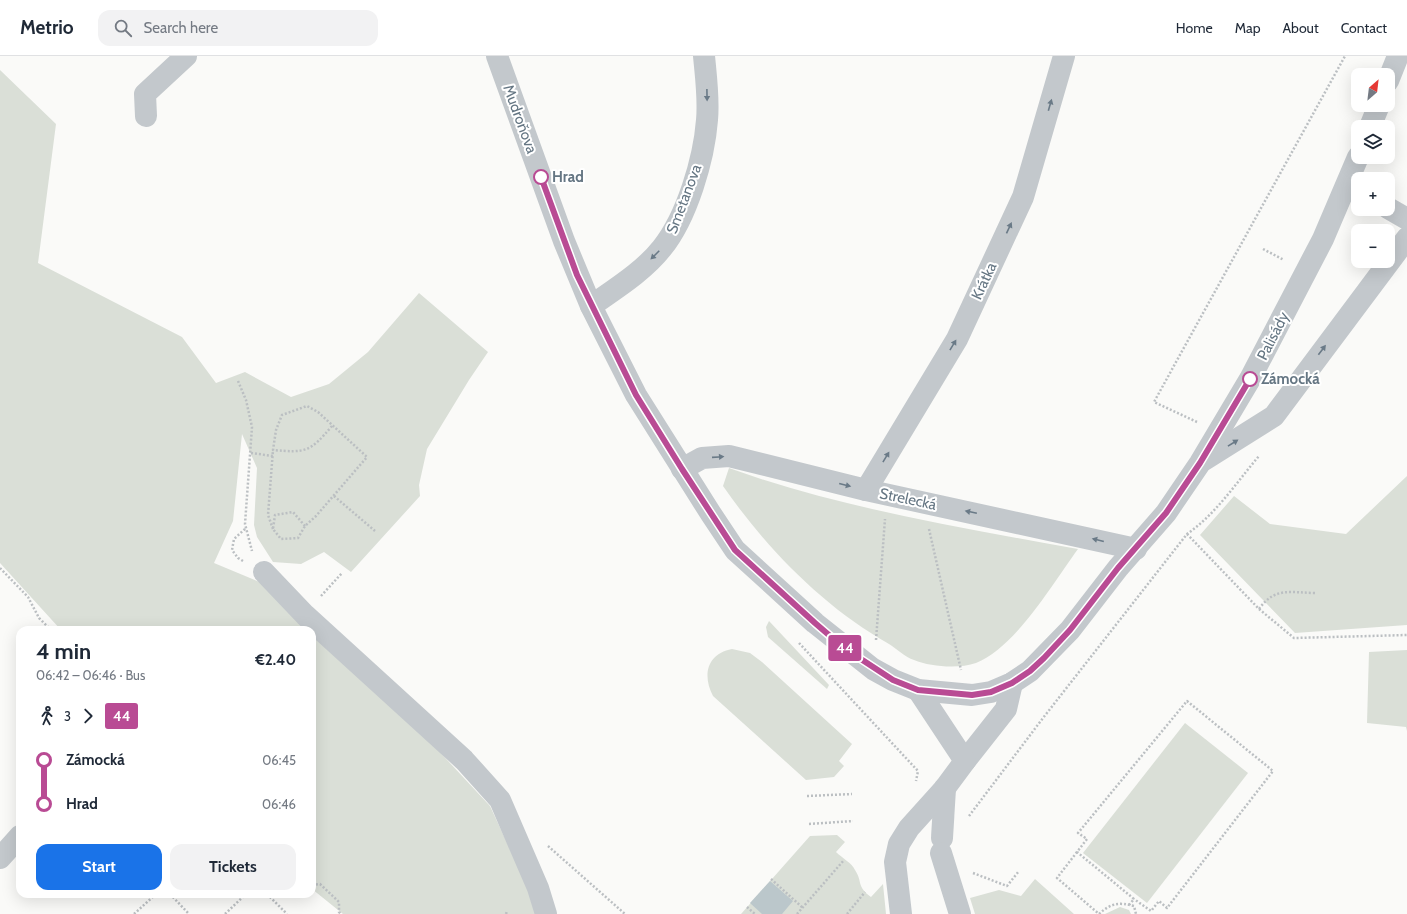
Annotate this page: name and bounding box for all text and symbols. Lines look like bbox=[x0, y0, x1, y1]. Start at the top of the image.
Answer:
search box bbox=[98, 10, 378, 46]
text: Metrio bbox=[20, 16, 74, 39]
icon: search bbox=[112, 17, 134, 39]
text: Search here bbox=[144, 19, 218, 37]
text: Home bbox=[1176, 19, 1213, 37]
text: Map bbox=[1235, 19, 1260, 37]
text: About bbox=[1282, 19, 1319, 37]
text: Contact bbox=[1341, 19, 1387, 37]
north arrow bbox=[1351, 68, 1395, 112]
map controls bbox=[1351, 68, 1395, 268]
street label: Mudroňova bbox=[499, 82, 541, 157]
one-way arrow bbox=[704, 89, 710, 102]
one-way arrow bbox=[1047, 98, 1053, 110]
button: layers bbox=[1351, 120, 1395, 164]
street label: Smetanova bbox=[663, 161, 706, 236]
place label: Hrad bbox=[552, 168, 584, 186]
marker: Hrad bbox=[533, 169, 549, 185]
button: + bbox=[1351, 172, 1395, 216]
one-way arrow bbox=[1006, 221, 1012, 233]
button: − bbox=[1351, 224, 1395, 268]
one-way arrow bbox=[651, 250, 660, 260]
street label: Krátka bbox=[968, 259, 1001, 303]
street label: Palisády bbox=[1253, 309, 1293, 363]
one-way arrow bbox=[950, 339, 957, 351]
one-way arrow bbox=[1317, 345, 1326, 356]
place label: Zámocká bbox=[1261, 370, 1320, 388]
marker: Zámocká bbox=[1242, 371, 1258, 387]
one-way arrow bbox=[1227, 439, 1239, 446]
one-way arrow bbox=[882, 452, 890, 462]
one-way arrow bbox=[712, 453, 724, 460]
one-way arrow bbox=[838, 482, 851, 488]
street label: Strelecká bbox=[878, 484, 939, 514]
one-way arrow bbox=[965, 509, 977, 515]
one-way arrow bbox=[1092, 536, 1104, 542]
line badge: 44 bbox=[827, 635, 863, 661]
text: 4 min bbox=[36, 638, 91, 665]
text: 44 bbox=[836, 639, 854, 657]
text: €2.40 bbox=[255, 651, 296, 669]
text: 06:42 – 06:46 · Bus bbox=[36, 667, 145, 683]
icon: walk bbox=[36, 705, 58, 727]
icon: forward bbox=[77, 705, 99, 727]
text: 44 bbox=[113, 707, 130, 725]
text: 3 bbox=[64, 708, 71, 724]
text: Zámocká bbox=[66, 751, 125, 769]
text: 06:45 bbox=[262, 752, 296, 768]
text: Hrad bbox=[66, 795, 98, 813]
text: 06:46 bbox=[262, 796, 296, 812]
button: Start bbox=[36, 844, 162, 890]
button: Tickets bbox=[170, 844, 296, 890]

